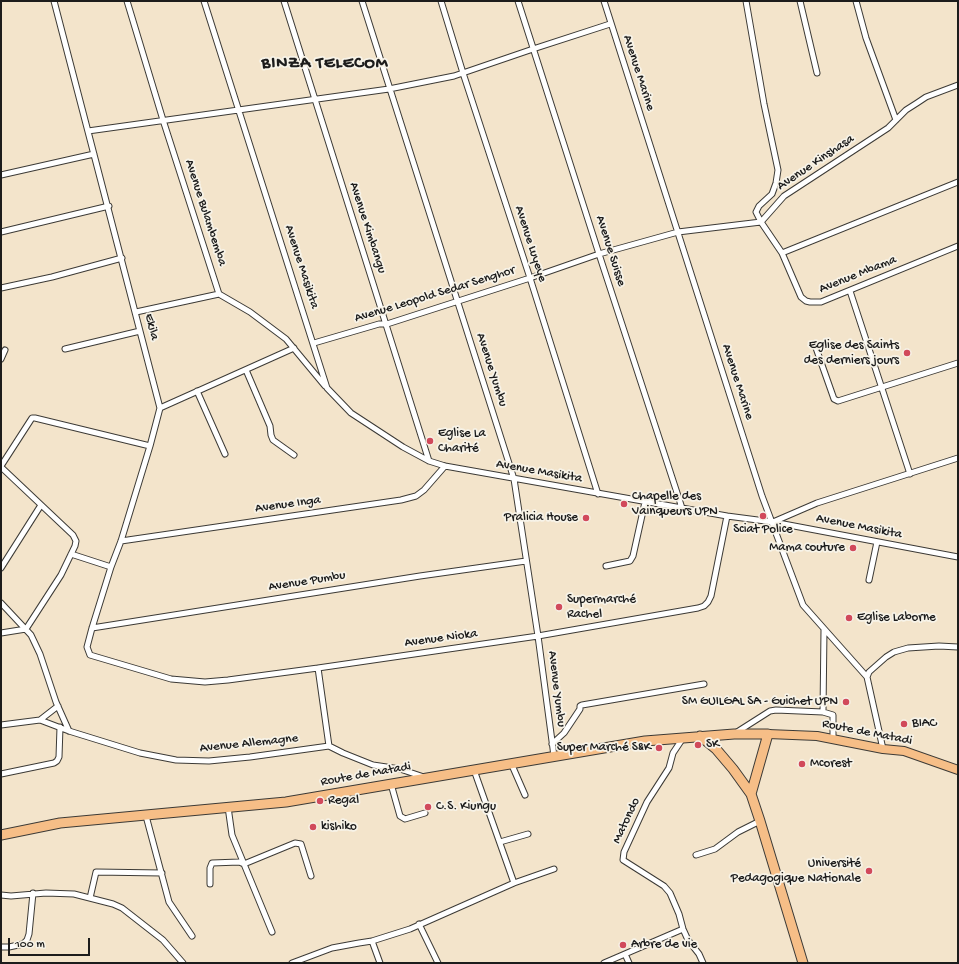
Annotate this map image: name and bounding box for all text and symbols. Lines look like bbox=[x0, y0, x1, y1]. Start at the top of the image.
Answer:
street label: Avenue Marine bbox=[618, 33, 658, 113]
district label: BINZA TELECOM bbox=[261, 54, 389, 74]
street label: Avenue Kinshasa bbox=[775, 132, 857, 194]
street label: Avenue Bulambemba bbox=[180, 158, 230, 268]
street label: Avenue Kimbangu bbox=[345, 180, 389, 276]
street label: Avenue Luyeye bbox=[510, 204, 550, 284]
street label: Avenue Suisse bbox=[591, 214, 629, 288]
street label: Avenue Masikita bbox=[280, 223, 322, 311]
street label: Avenue Mbama bbox=[817, 252, 899, 298]
street label: Avenue Leopold Sedar Senghor bbox=[353, 263, 517, 327]
street label: Ekila bbox=[140, 312, 162, 342]
street label: Avenue Yumbu bbox=[472, 331, 510, 409]
place label: Eglise des Saints des derniers jours bbox=[804, 338, 899, 369]
street label: Avenue Marine bbox=[717, 342, 757, 422]
marker: Eglise des Saints des derniers jours bbox=[902, 348, 912, 358]
place label: Eglise La Charité bbox=[438, 426, 486, 457]
marker: Eglise La Charité bbox=[425, 436, 435, 446]
street label: Avenue Masikita bbox=[495, 457, 583, 487]
place label: Chapelle des Vainqueurs UPN bbox=[632, 489, 718, 520]
street label: Avenue Inga bbox=[254, 493, 322, 517]
marker: Chapelle des Vainqueurs UPN bbox=[619, 499, 629, 509]
place label: Pralicia House bbox=[504, 510, 578, 526]
marker: Sciat Police bbox=[758, 511, 768, 521]
street label: Avenue Masikita bbox=[815, 511, 903, 543]
marker: Pralicia House bbox=[581, 513, 591, 523]
place label: Sciat Police bbox=[733, 522, 793, 538]
place label: Mama couture bbox=[769, 540, 845, 556]
marker: Mama couture bbox=[848, 543, 858, 553]
street label: Avenue Pumbu bbox=[267, 568, 347, 596]
place label: Supermarché Rachel bbox=[567, 592, 636, 623]
marker: Supermarché Rachel bbox=[554, 602, 564, 612]
place label: Eglise Laborne bbox=[857, 610, 936, 626]
marker: Eglise Laborne bbox=[844, 613, 854, 623]
street label: Avenue Nioka bbox=[404, 626, 478, 652]
street label: Avenue Yumbu bbox=[544, 650, 568, 728]
place label: SM GUILGAL SA - Guichet UPN bbox=[682, 694, 838, 710]
marker: SM GUILGAL SA - Guichet UPN bbox=[841, 697, 851, 707]
place label: BIAC bbox=[912, 716, 936, 732]
street label: Route de Matadi bbox=[821, 717, 913, 749]
marker: BIAC bbox=[899, 719, 909, 729]
street label: Avenue Allemagne bbox=[199, 731, 299, 757]
place label: SK bbox=[706, 737, 719, 753]
place label: Super Marché S&K bbox=[557, 740, 651, 756]
marker: SK bbox=[693, 740, 703, 750]
marker: Super Marché S&K bbox=[654, 743, 664, 753]
place label: Mcorest bbox=[810, 756, 852, 772]
street label: Route de Matadi bbox=[320, 759, 412, 791]
marker: Mcorest bbox=[797, 759, 807, 769]
place label: Regal bbox=[328, 793, 359, 809]
marker: Regal bbox=[315, 796, 325, 806]
street label: Matondo bbox=[610, 796, 644, 846]
place label: C.S. Kiungu bbox=[436, 799, 496, 815]
marker: C.S. Kiungu bbox=[423, 802, 433, 812]
place label: kishiko bbox=[321, 819, 357, 835]
marker: kishiko bbox=[308, 822, 318, 832]
place label: Université Pedagogique Nationale bbox=[731, 856, 861, 887]
marker: Université Pedagogique Nationale bbox=[864, 866, 874, 876]
scale bar bbox=[10, 930, 92, 956]
place label: Arbre de vie bbox=[631, 937, 697, 953]
text: 100 m bbox=[15, 938, 45, 952]
marker: Arbre de vie bbox=[618, 940, 628, 950]

